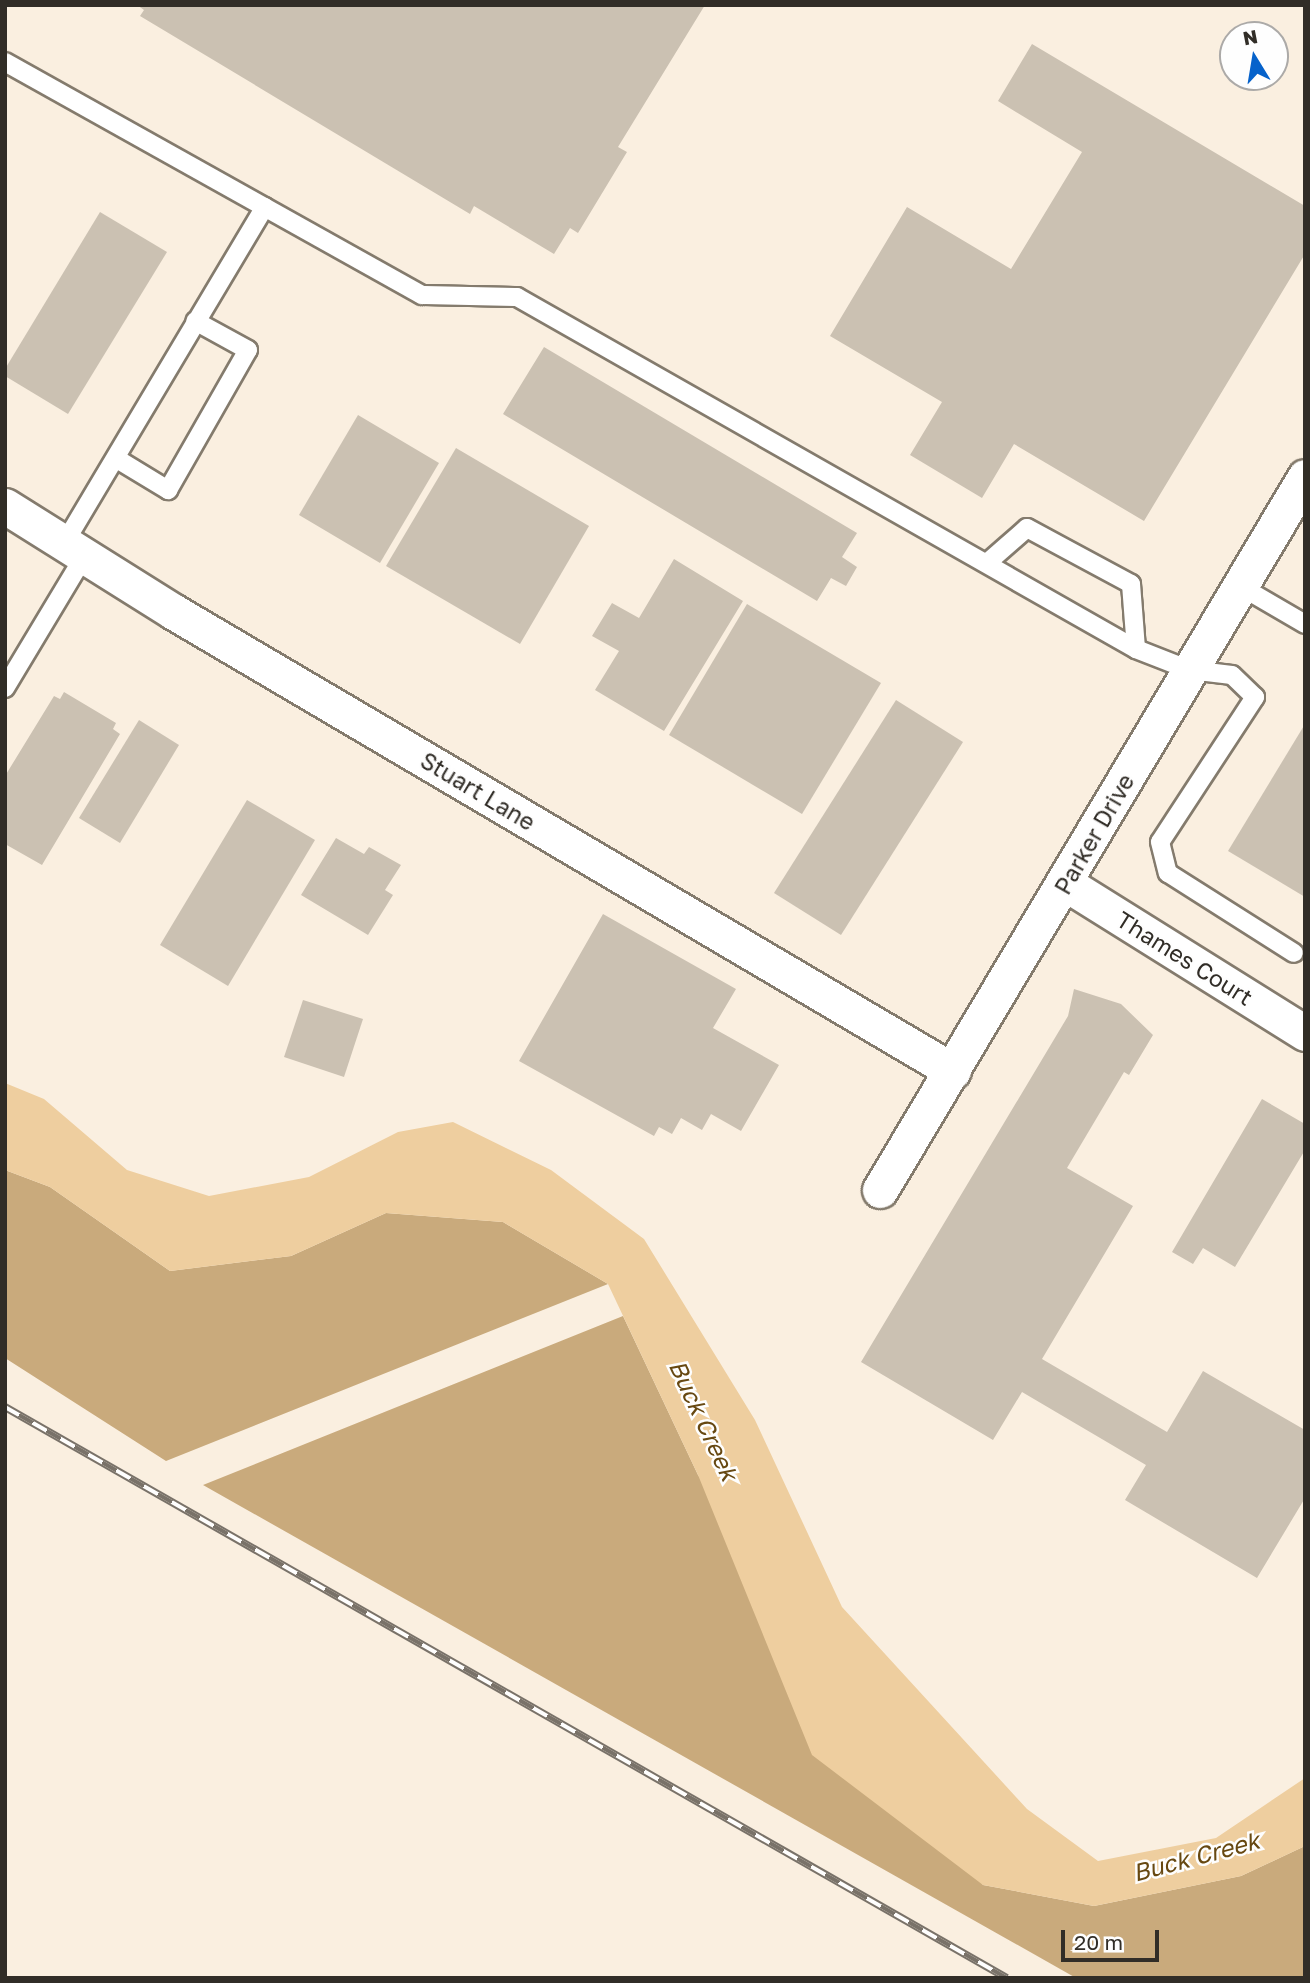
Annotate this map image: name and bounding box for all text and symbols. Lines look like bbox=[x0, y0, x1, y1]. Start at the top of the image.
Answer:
north arrow bbox=[1219, 21, 1289, 91]
text: N bbox=[1241, 24, 1260, 50]
street label: Stuart Lane bbox=[416, 746, 540, 836]
street label: Parker Drive bbox=[1048, 769, 1140, 899]
street label: Thames Court bbox=[1112, 905, 1258, 1011]
water label: Buck Creek bbox=[663, 1355, 745, 1485]
water label: Buck Creek bbox=[1129, 1825, 1263, 1887]
scale bar bbox=[1065, 1916, 1163, 1960]
text: 20 m bbox=[1074, 1929, 1123, 1955]

